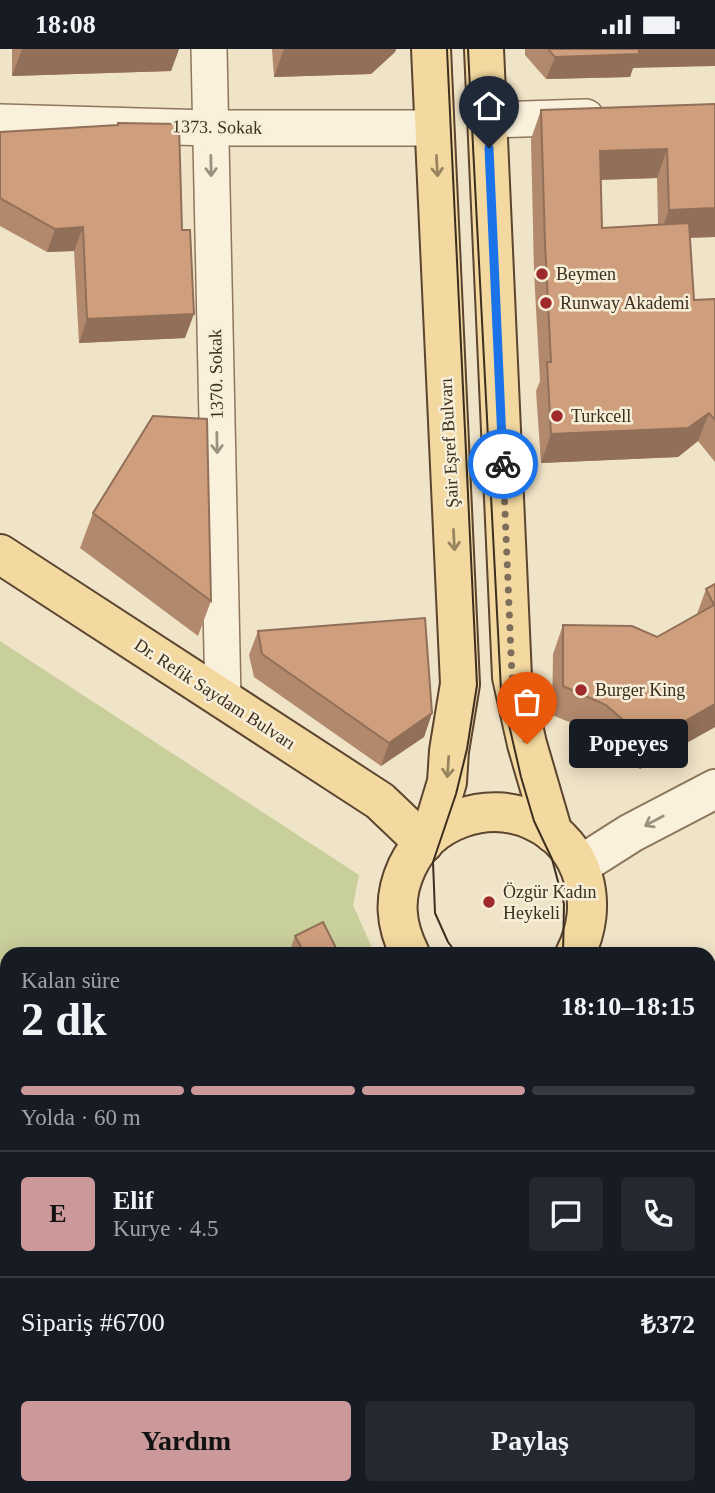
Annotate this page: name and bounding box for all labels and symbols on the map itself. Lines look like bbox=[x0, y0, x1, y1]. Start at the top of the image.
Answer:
pin bbox=[459, 76, 519, 148]
street label: 1373. Sokak bbox=[172, 116, 262, 138]
one-way arrow bbox=[205, 154, 218, 177]
one-way arrow bbox=[430, 154, 443, 177]
place label: Beymen bbox=[556, 264, 616, 284]
marker: Beymen bbox=[534, 266, 550, 282]
place label: Runway Akademi bbox=[560, 293, 689, 313]
marker: Runway Akademi bbox=[538, 295, 554, 311]
street label: 1370. Sokak bbox=[205, 329, 227, 419]
street label: Şair Eşref Bulvarı bbox=[436, 378, 462, 508]
place label: Turkcell bbox=[571, 406, 631, 426]
marker: Turkcell bbox=[549, 408, 565, 424]
courier bbox=[468, 429, 538, 499]
one-way arrow bbox=[210, 431, 224, 454]
one-way arrow bbox=[447, 528, 460, 551]
street label: Dr. Refik Saydam Bulvarı bbox=[131, 634, 299, 754]
pin bbox=[497, 672, 557, 744]
place label: Burger King bbox=[595, 680, 685, 700]
marker: Burger King bbox=[573, 682, 589, 698]
callout: Popeyes bbox=[569, 719, 688, 769]
one-way arrow bbox=[441, 755, 454, 777]
one-way arrow bbox=[645, 814, 665, 828]
place label: Özgür Kadın Heykeli bbox=[503, 882, 596, 923]
marker: Özgür Kadın Heykeli bbox=[481, 894, 497, 910]

